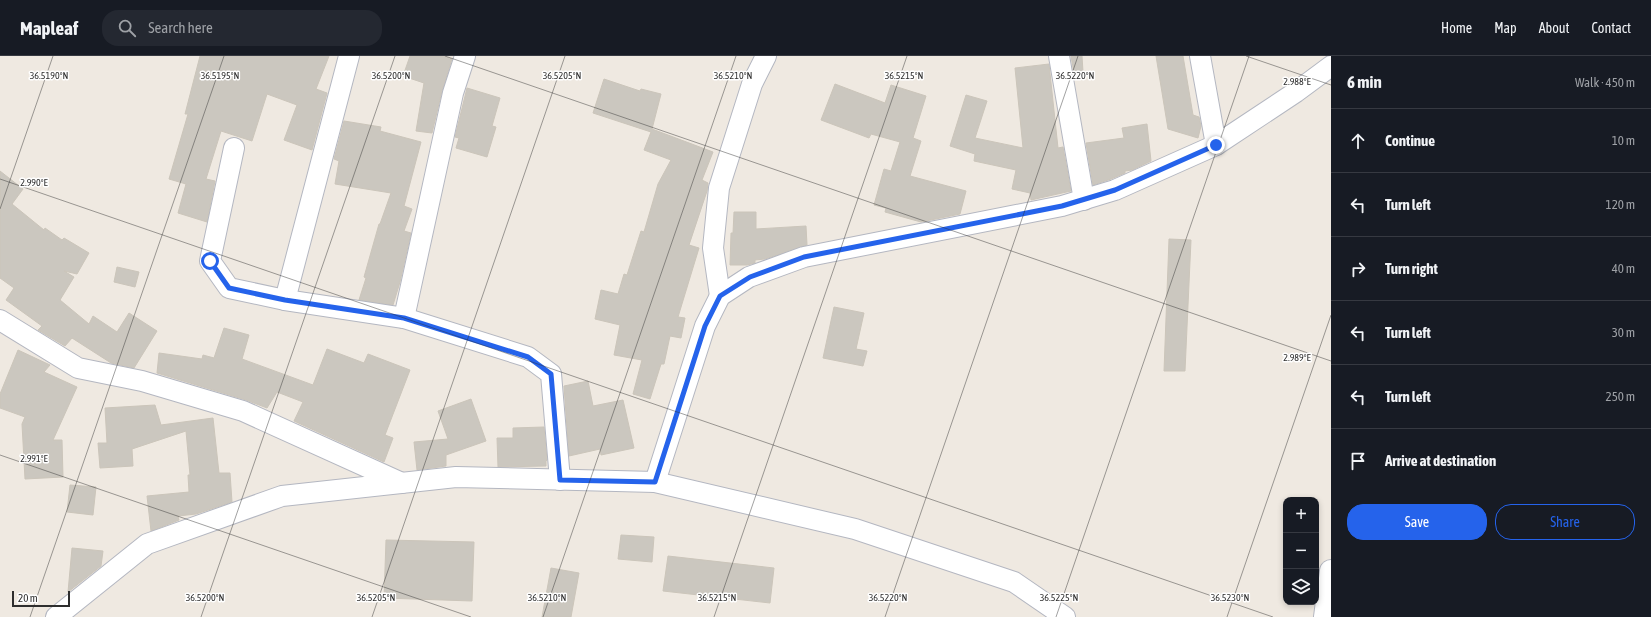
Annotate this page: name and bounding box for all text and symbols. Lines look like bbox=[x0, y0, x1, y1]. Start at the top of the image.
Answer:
search box bbox=[102, 10, 382, 46]
text: Mapleaf bbox=[20, 17, 78, 39]
icon: search bbox=[116, 17, 138, 39]
text: Search here bbox=[148, 19, 213, 36]
text: Home bbox=[1441, 20, 1472, 36]
text: Map bbox=[1494, 20, 1517, 36]
text: About bbox=[1539, 20, 1570, 36]
text: Contact bbox=[1592, 20, 1631, 36]
text: 36.5190°N bbox=[30, 70, 68, 81]
text: 36.5195°N bbox=[201, 70, 239, 81]
text: 36.5200°N bbox=[372, 70, 410, 81]
text: 36.5205°N bbox=[543, 70, 581, 81]
text: 36.5210°N bbox=[714, 70, 752, 81]
text: 36.5215°N bbox=[885, 70, 923, 81]
text: 36.5220°N bbox=[1056, 70, 1094, 81]
text: 6 min bbox=[1347, 72, 1382, 92]
text: Walk · 450 m bbox=[1575, 75, 1635, 90]
text: 2.988°E bbox=[1283, 76, 1312, 87]
icon: ahead bbox=[1347, 130, 1369, 152]
text: Continue bbox=[1385, 132, 1435, 149]
text: 10 m bbox=[1612, 133, 1635, 148]
route end bbox=[1207, 136, 1225, 154]
text: 2.990°E bbox=[20, 177, 49, 188]
icon: left bbox=[1347, 194, 1369, 216]
text: Turn left bbox=[1385, 196, 1431, 213]
text: 120 m bbox=[1606, 197, 1635, 212]
route start bbox=[201, 252, 219, 270]
icon: right bbox=[1347, 258, 1369, 280]
text: Turn right bbox=[1385, 260, 1438, 277]
text: 40 m bbox=[1612, 261, 1635, 276]
icon: left bbox=[1347, 322, 1369, 344]
text: Turn left bbox=[1385, 324, 1431, 341]
text: 30 m bbox=[1612, 325, 1635, 340]
text: 2.989°E bbox=[1283, 352, 1312, 363]
icon: left bbox=[1347, 386, 1369, 408]
text: Turn left bbox=[1385, 388, 1431, 405]
text: 250 m bbox=[1606, 389, 1635, 404]
icon: arrive bbox=[1347, 450, 1369, 472]
text: Arrive at destination bbox=[1385, 452, 1496, 469]
text: 2.991°E bbox=[20, 453, 49, 464]
map controls bbox=[1283, 497, 1319, 605]
button: + bbox=[1283, 497, 1319, 533]
button: Save bbox=[1347, 504, 1487, 540]
button: Share bbox=[1495, 504, 1635, 540]
button: − bbox=[1283, 533, 1319, 569]
button: layers bbox=[1283, 569, 1319, 605]
scale bar bbox=[12, 589, 70, 608]
text: 20 m bbox=[18, 592, 38, 604]
text: 36.5200°N bbox=[186, 592, 224, 603]
text: 36.5205°N bbox=[357, 592, 395, 603]
text: 36.5210°N bbox=[528, 592, 566, 603]
text: 36.5215°N bbox=[698, 592, 736, 603]
text: 36.5220°N bbox=[869, 592, 907, 603]
text: 36.5225°N bbox=[1040, 592, 1078, 603]
text: 36.5230°N bbox=[1211, 592, 1249, 603]

